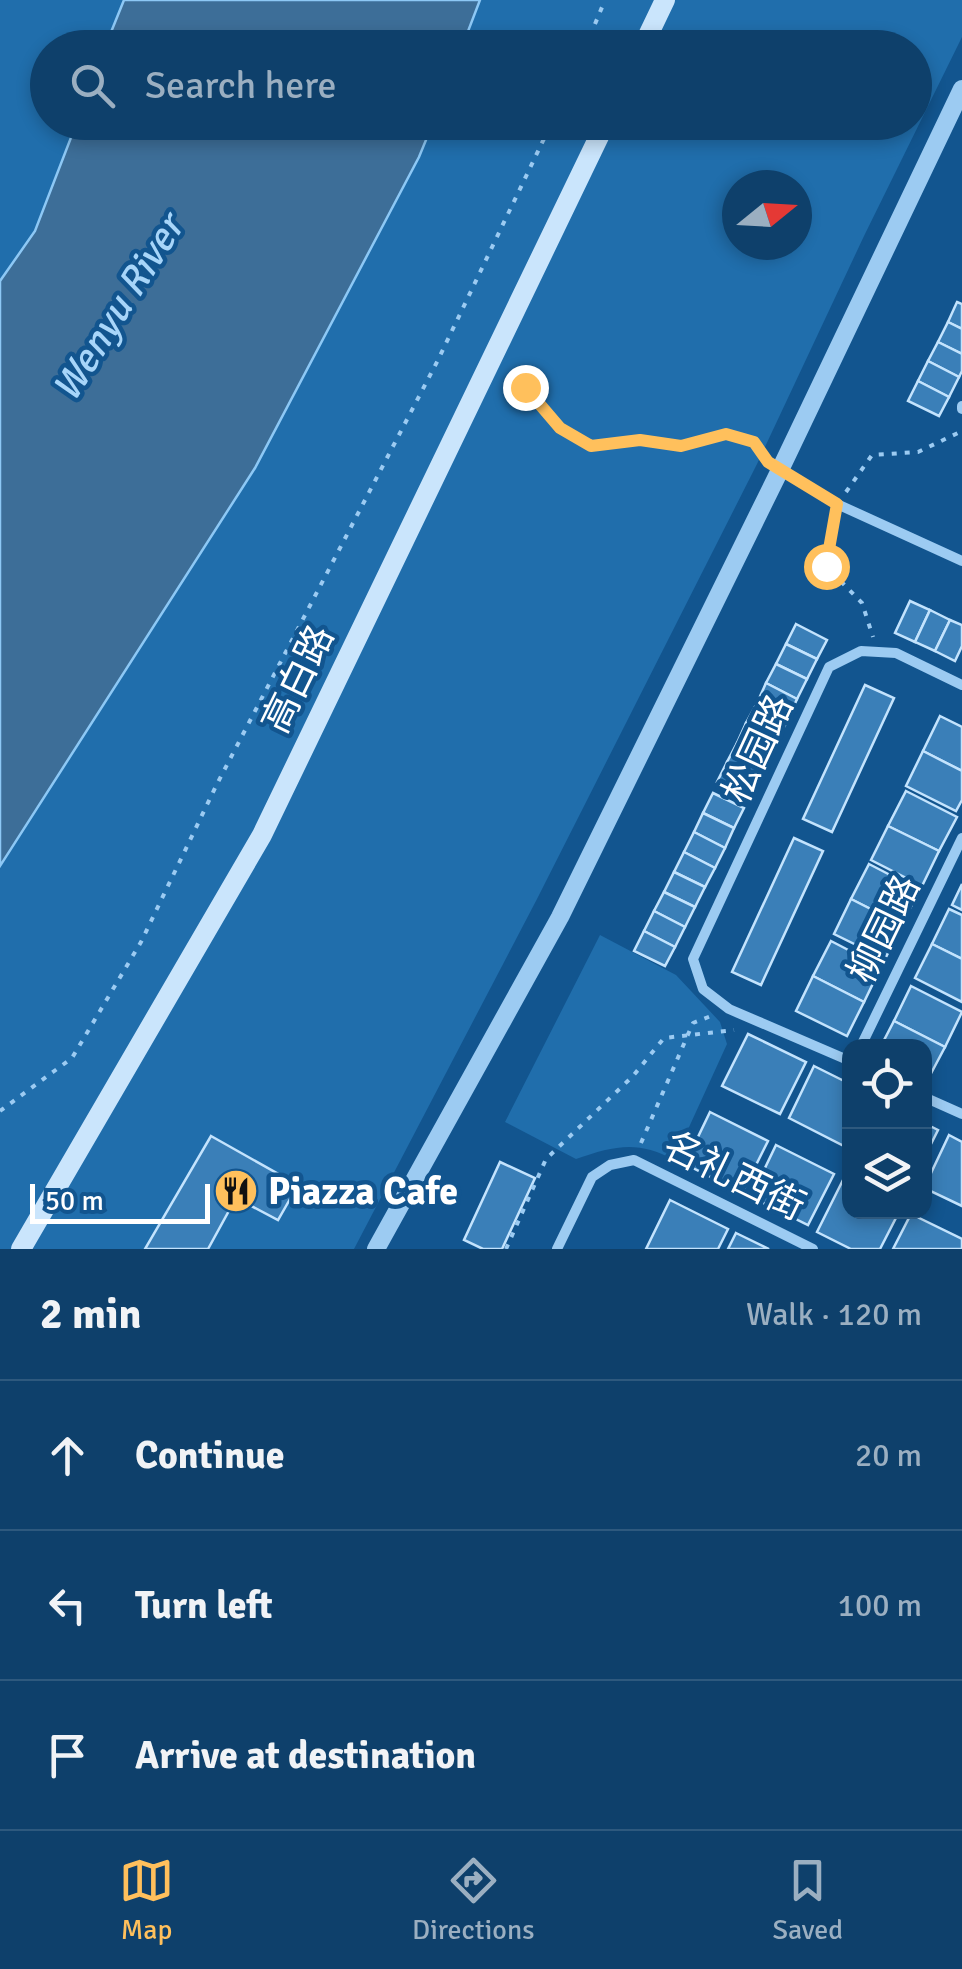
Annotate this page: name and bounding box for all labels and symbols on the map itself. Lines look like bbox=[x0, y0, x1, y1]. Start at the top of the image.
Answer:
north arrow bbox=[722, 170, 812, 260]
water label: Wenyu River bbox=[41, 201, 198, 410]
route end bbox=[503, 365, 549, 411]
route start bbox=[804, 544, 850, 590]
street label: 高白路 bbox=[252, 617, 344, 741]
street label: 松园路 bbox=[713, 687, 803, 811]
street label: 柳园路 bbox=[838, 867, 930, 991]
street label: 名礼西街 bbox=[655, 1122, 813, 1230]
restaurant icon: Piazza Cafe bbox=[213, 1168, 259, 1214]
place label: Piazza Cafe bbox=[268, 1168, 458, 1215]
scale bar bbox=[30, 1179, 210, 1224]

